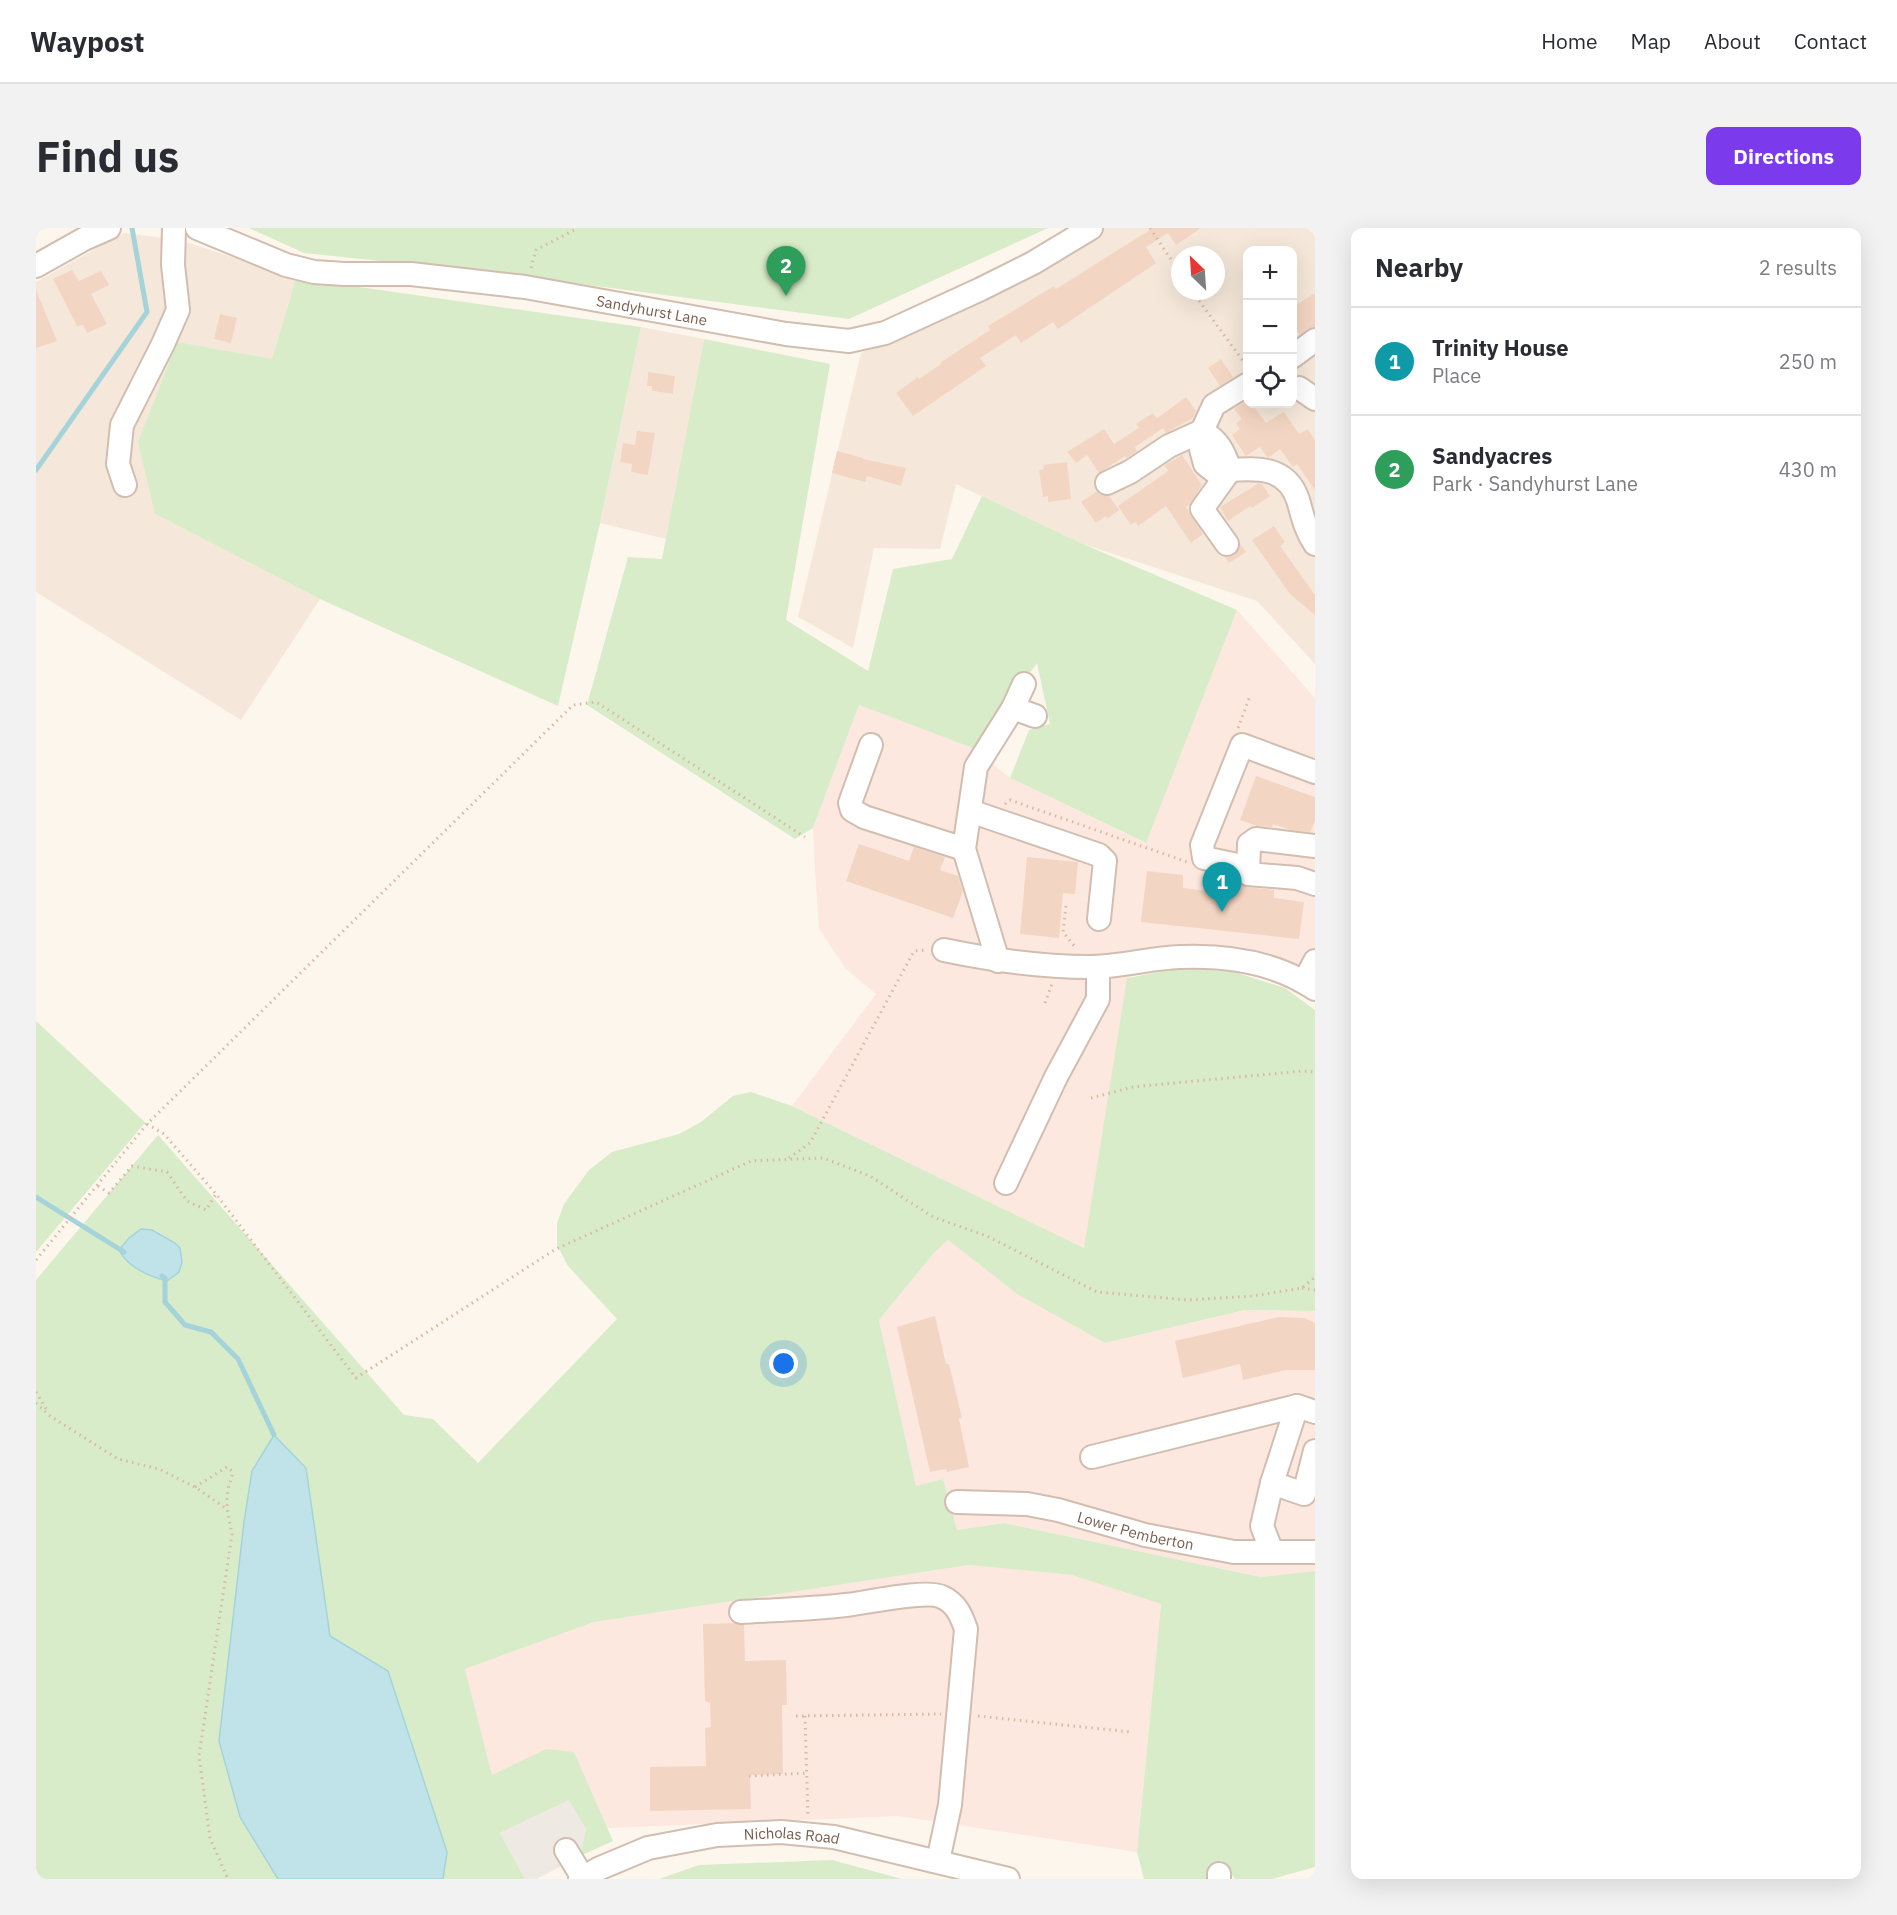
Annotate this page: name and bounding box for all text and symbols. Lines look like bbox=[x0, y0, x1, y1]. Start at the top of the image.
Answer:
text: Waypost bbox=[30, 23, 144, 60]
text: Home bbox=[1541, 27, 1598, 55]
text: Map bbox=[1631, 27, 1671, 55]
text: About bbox=[1704, 27, 1761, 55]
text: Contact bbox=[1794, 27, 1867, 55]
button: Directions bbox=[1706, 127, 1861, 185]
text: Find us bbox=[36, 129, 179, 184]
north arrow bbox=[1171, 246, 1225, 300]
map controls bbox=[1243, 246, 1297, 408]
button: + bbox=[1243, 246, 1297, 300]
pin: 2 bbox=[766, 247, 806, 296]
text: Nearby bbox=[1375, 250, 1463, 284]
text: 2 results bbox=[1759, 254, 1837, 281]
street label: Sandyhurst Lane bbox=[595, 291, 709, 329]
button: − bbox=[1243, 300, 1297, 354]
text: Trinity House bbox=[1432, 333, 1569, 362]
text: 1 bbox=[1389, 348, 1401, 375]
text: 250 m bbox=[1779, 348, 1837, 375]
button: locate bbox=[1243, 354, 1297, 408]
text: Place bbox=[1432, 362, 1481, 389]
text: Sandyacres bbox=[1432, 441, 1552, 470]
text: 2 bbox=[1389, 456, 1401, 483]
text: 430 m bbox=[1779, 456, 1837, 483]
text: Park · Sandyhurst Lane bbox=[1432, 470, 1638, 497]
pin: 1 bbox=[1202, 862, 1242, 912]
your location bbox=[769, 1349, 798, 1378]
street label: Lower Pemberton bbox=[1075, 1507, 1195, 1554]
street label: Nicholas Road bbox=[743, 1822, 842, 1848]

